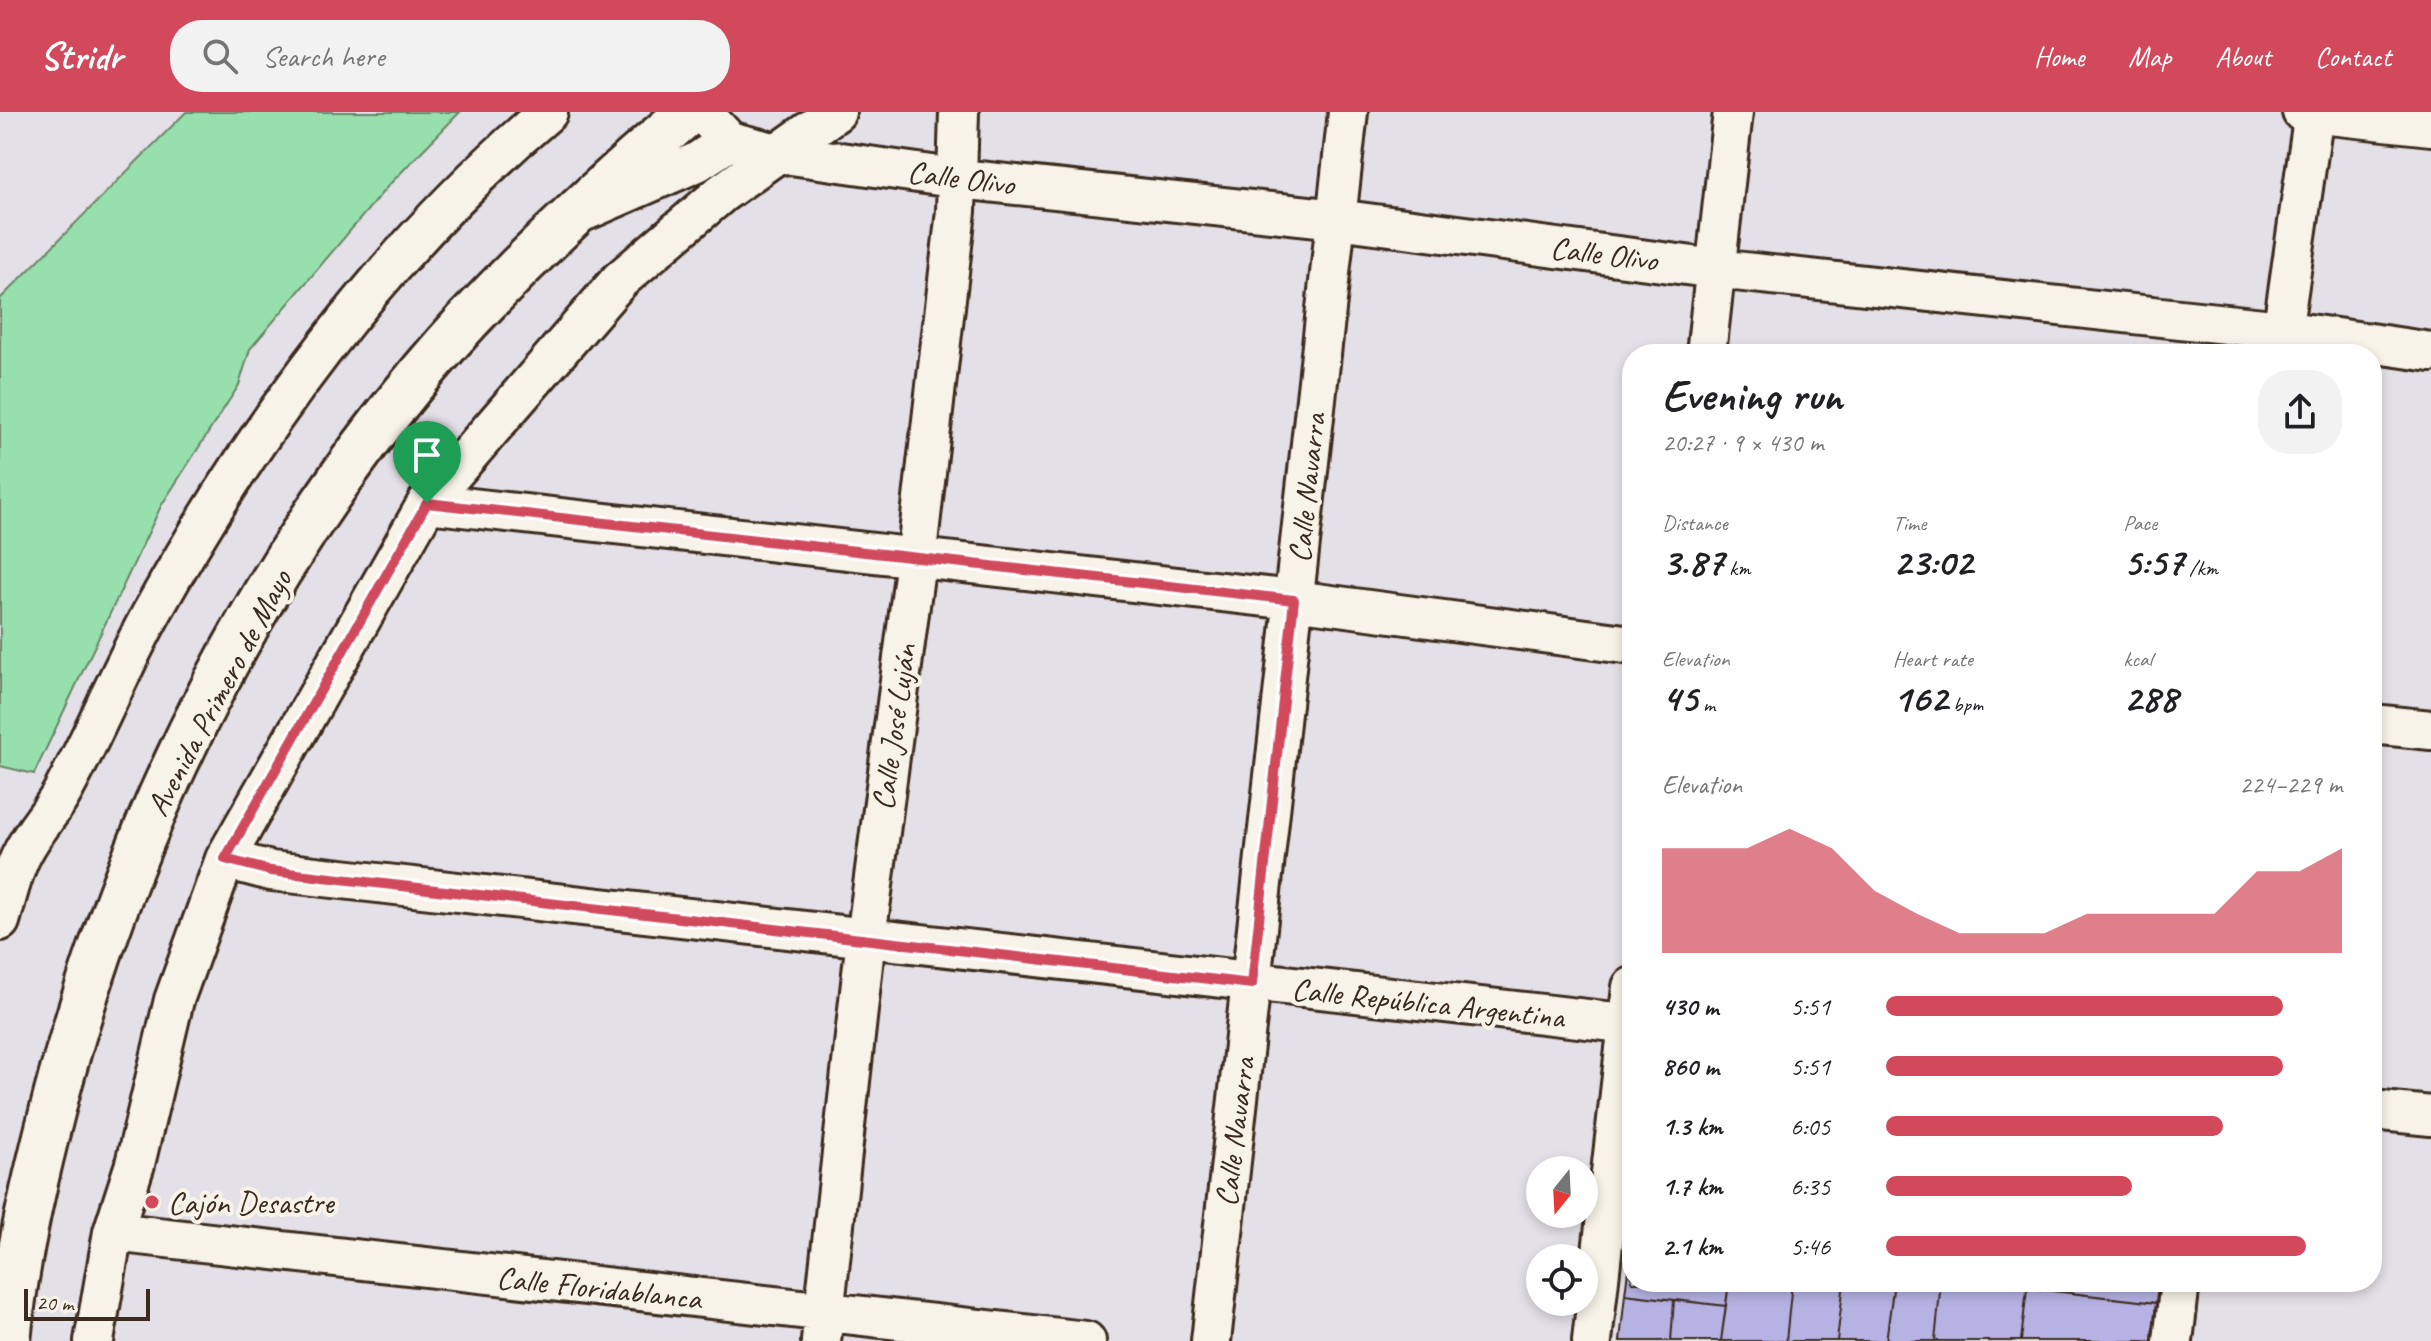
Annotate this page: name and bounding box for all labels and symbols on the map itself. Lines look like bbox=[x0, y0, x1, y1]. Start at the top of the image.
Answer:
street label: Calle Olivo bbox=[905, 151, 1018, 205]
street label: Calle Olivo bbox=[1548, 227, 1661, 281]
street label: Calle Navarra bbox=[1279, 409, 1335, 565]
pin bbox=[393, 421, 461, 503]
street label: Avenida Primero de Mayo bbox=[137, 562, 302, 823]
street label: Calle José Luján bbox=[862, 640, 926, 813]
street label: Calle República Argentina bbox=[1290, 968, 1568, 1038]
street label: Calle Navarra bbox=[1206, 1053, 1265, 1209]
north arrow bbox=[1526, 1156, 1598, 1228]
place label: Cajón Desastre bbox=[168, 1182, 336, 1223]
marker: Cajón Desastre bbox=[143, 1193, 161, 1211]
street label: Calle Floridablanca bbox=[495, 1257, 705, 1319]
scale bar bbox=[24, 1285, 150, 1321]

